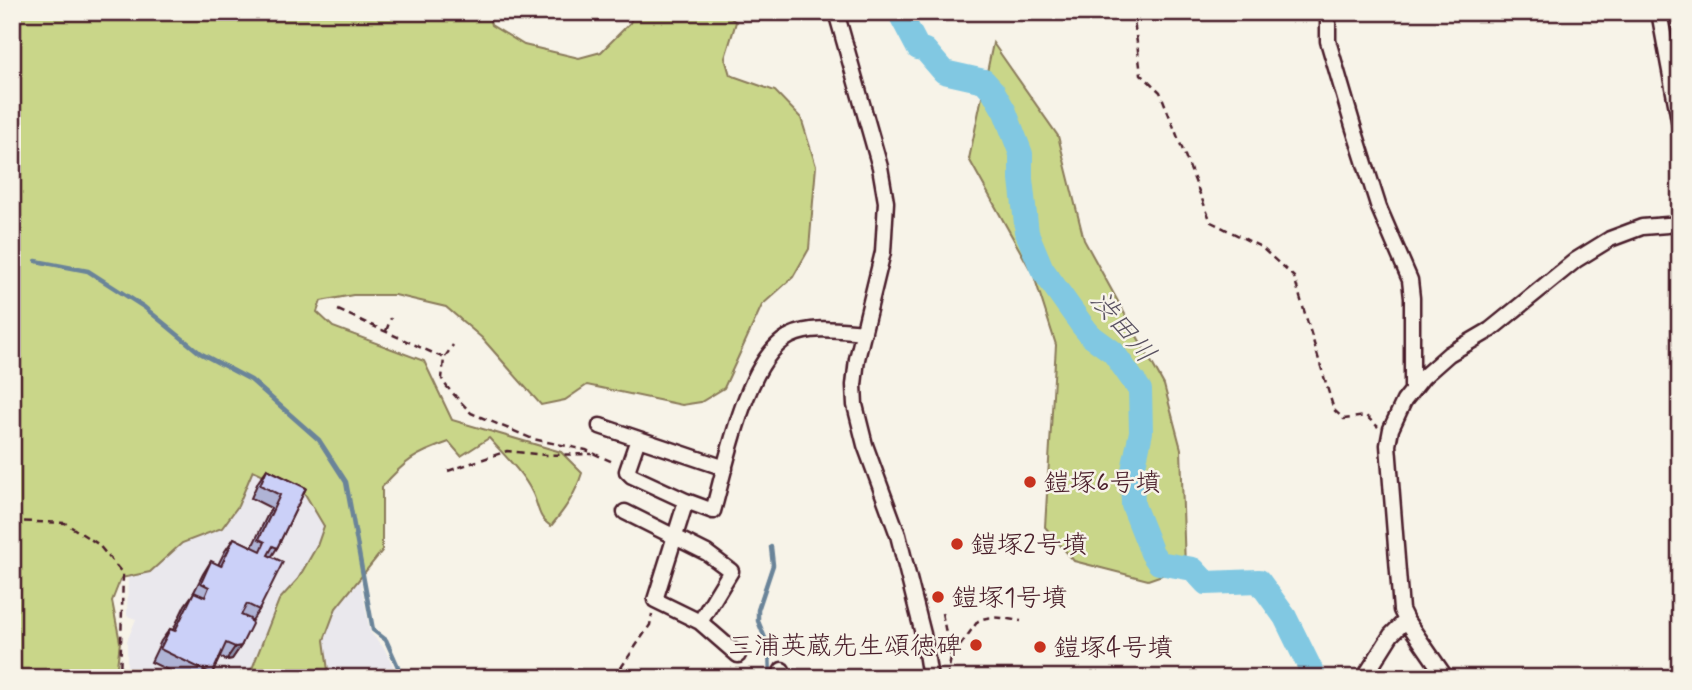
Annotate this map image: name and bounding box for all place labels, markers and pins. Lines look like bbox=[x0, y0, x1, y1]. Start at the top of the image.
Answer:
place label: 鎧塚6号墳 bbox=[1044, 467, 1161, 501]
marker: 鎧塚6号墳 bbox=[1022, 474, 1038, 490]
place label: 鎧塚2号墳 bbox=[971, 529, 1088, 563]
marker: 鎧塚2号墳 bbox=[949, 536, 965, 552]
place label: 鎧塚1号墳 bbox=[952, 582, 1068, 616]
marker: 鎧塚1号墳 bbox=[930, 589, 946, 605]
place label: 三浦英蔵先生頌徳碑 bbox=[728, 630, 962, 664]
place label: 鎧塚4号墳 bbox=[1054, 632, 1173, 666]
marker: 三浦英蔵先生頌徳碑 bbox=[968, 637, 984, 653]
marker: 鎧塚4号墳 bbox=[1032, 639, 1048, 655]

